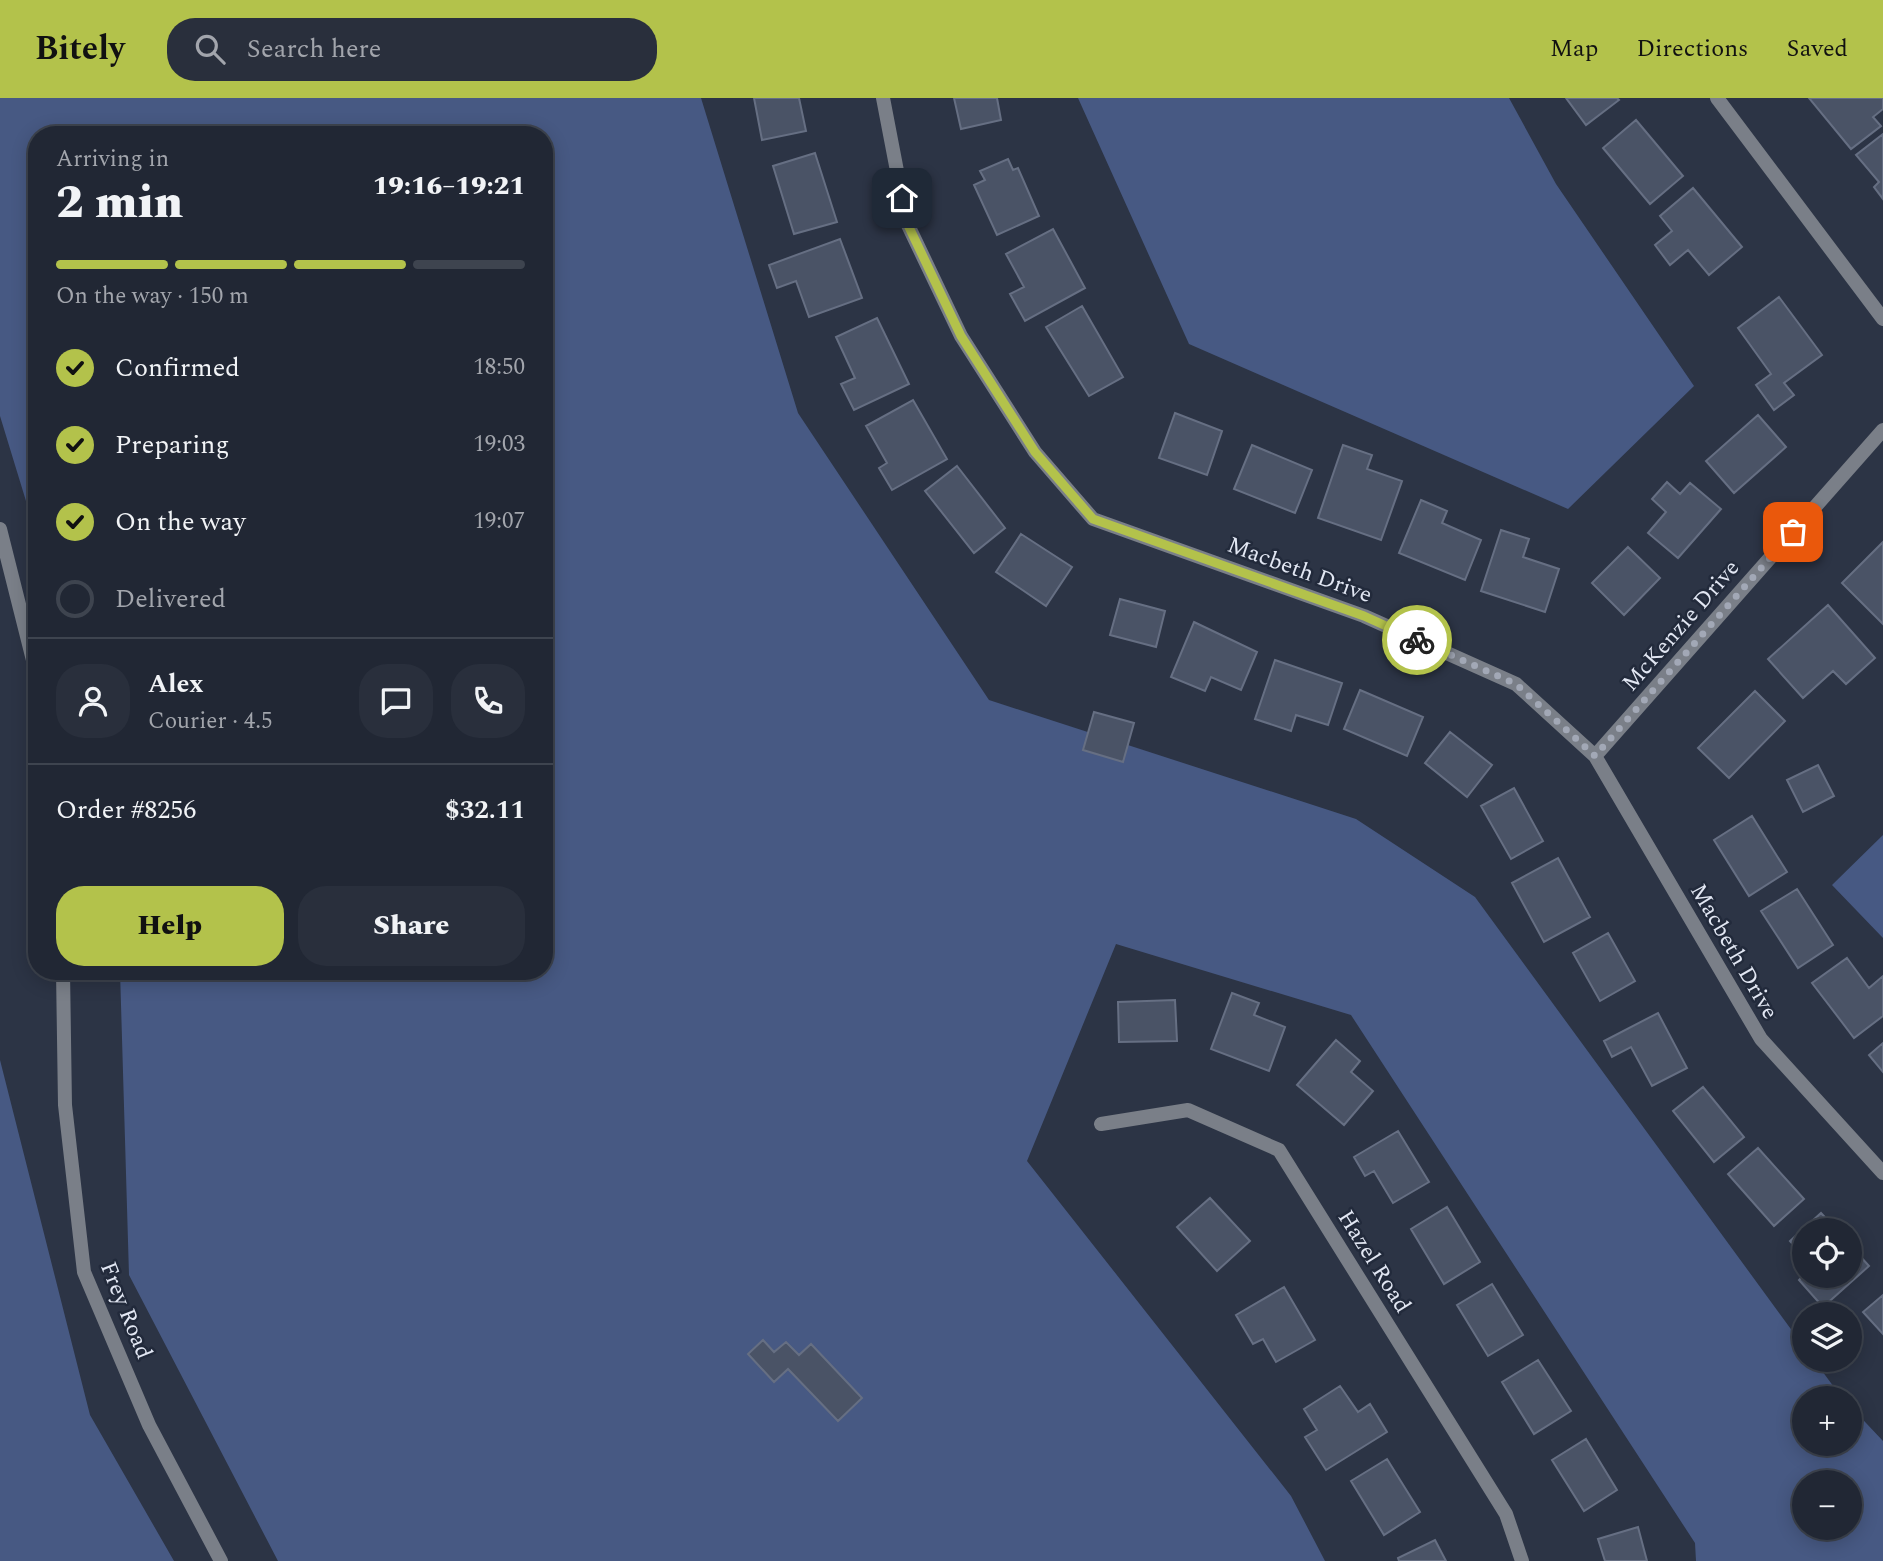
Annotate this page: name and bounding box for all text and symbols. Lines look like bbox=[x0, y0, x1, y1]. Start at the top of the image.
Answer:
search box bbox=[167, 18, 657, 81]
text: Bitely bbox=[35, 24, 125, 74]
text: Search here bbox=[247, 29, 381, 69]
icon: search bbox=[191, 30, 229, 68]
text: Map bbox=[1550, 31, 1598, 67]
text: Directions bbox=[1636, 31, 1748, 67]
text: Saved bbox=[1786, 31, 1848, 67]
text: Arriving in bbox=[56, 142, 169, 177]
text: 19:16–19:21 bbox=[373, 166, 525, 206]
text: 2 min bbox=[56, 168, 183, 238]
pin bbox=[872, 168, 932, 228]
icon: home bbox=[883, 179, 921, 217]
text: On the way · 150 m bbox=[56, 279, 249, 314]
text: Confirmed bbox=[115, 348, 240, 388]
icon: check bbox=[56, 349, 94, 387]
text: 18:50 bbox=[473, 350, 525, 385]
text: Preparing bbox=[115, 425, 229, 465]
icon: check bbox=[56, 426, 94, 464]
text: 19:03 bbox=[473, 427, 525, 462]
text: On the way bbox=[115, 502, 246, 542]
pin bbox=[1763, 502, 1823, 562]
icon: check bbox=[56, 503, 94, 541]
text: 19:07 bbox=[473, 504, 525, 539]
icon: bag bbox=[1774, 513, 1812, 551]
street label: Macbeth Drive bbox=[1222, 528, 1377, 613]
street label: McKenzie Drive bbox=[1614, 552, 1748, 700]
text: Delivered bbox=[115, 579, 226, 619]
courier bbox=[1382, 605, 1452, 675]
icon: bike bbox=[1398, 621, 1436, 659]
button: person bbox=[56, 664, 130, 738]
text: Alex bbox=[148, 664, 203, 704]
button: chat bbox=[359, 664, 433, 738]
button: phone bbox=[451, 664, 525, 738]
text: Courier · 4.5 bbox=[148, 704, 273, 739]
text: Order #8256 bbox=[56, 790, 196, 830]
text: $32.11 bbox=[445, 790, 525, 830]
street label: Macbeth Drive bbox=[1681, 877, 1787, 1026]
button: Help bbox=[56, 886, 284, 966]
button: Share bbox=[298, 886, 525, 966]
street label: Hazel Road bbox=[1328, 1203, 1419, 1320]
map controls bbox=[1792, 1218, 1862, 1540]
button: locate bbox=[1792, 1218, 1862, 1288]
street label: Frey Road bbox=[90, 1257, 161, 1365]
button: layers bbox=[1792, 1302, 1862, 1372]
button: + bbox=[1792, 1386, 1862, 1456]
button: − bbox=[1792, 1470, 1862, 1540]

